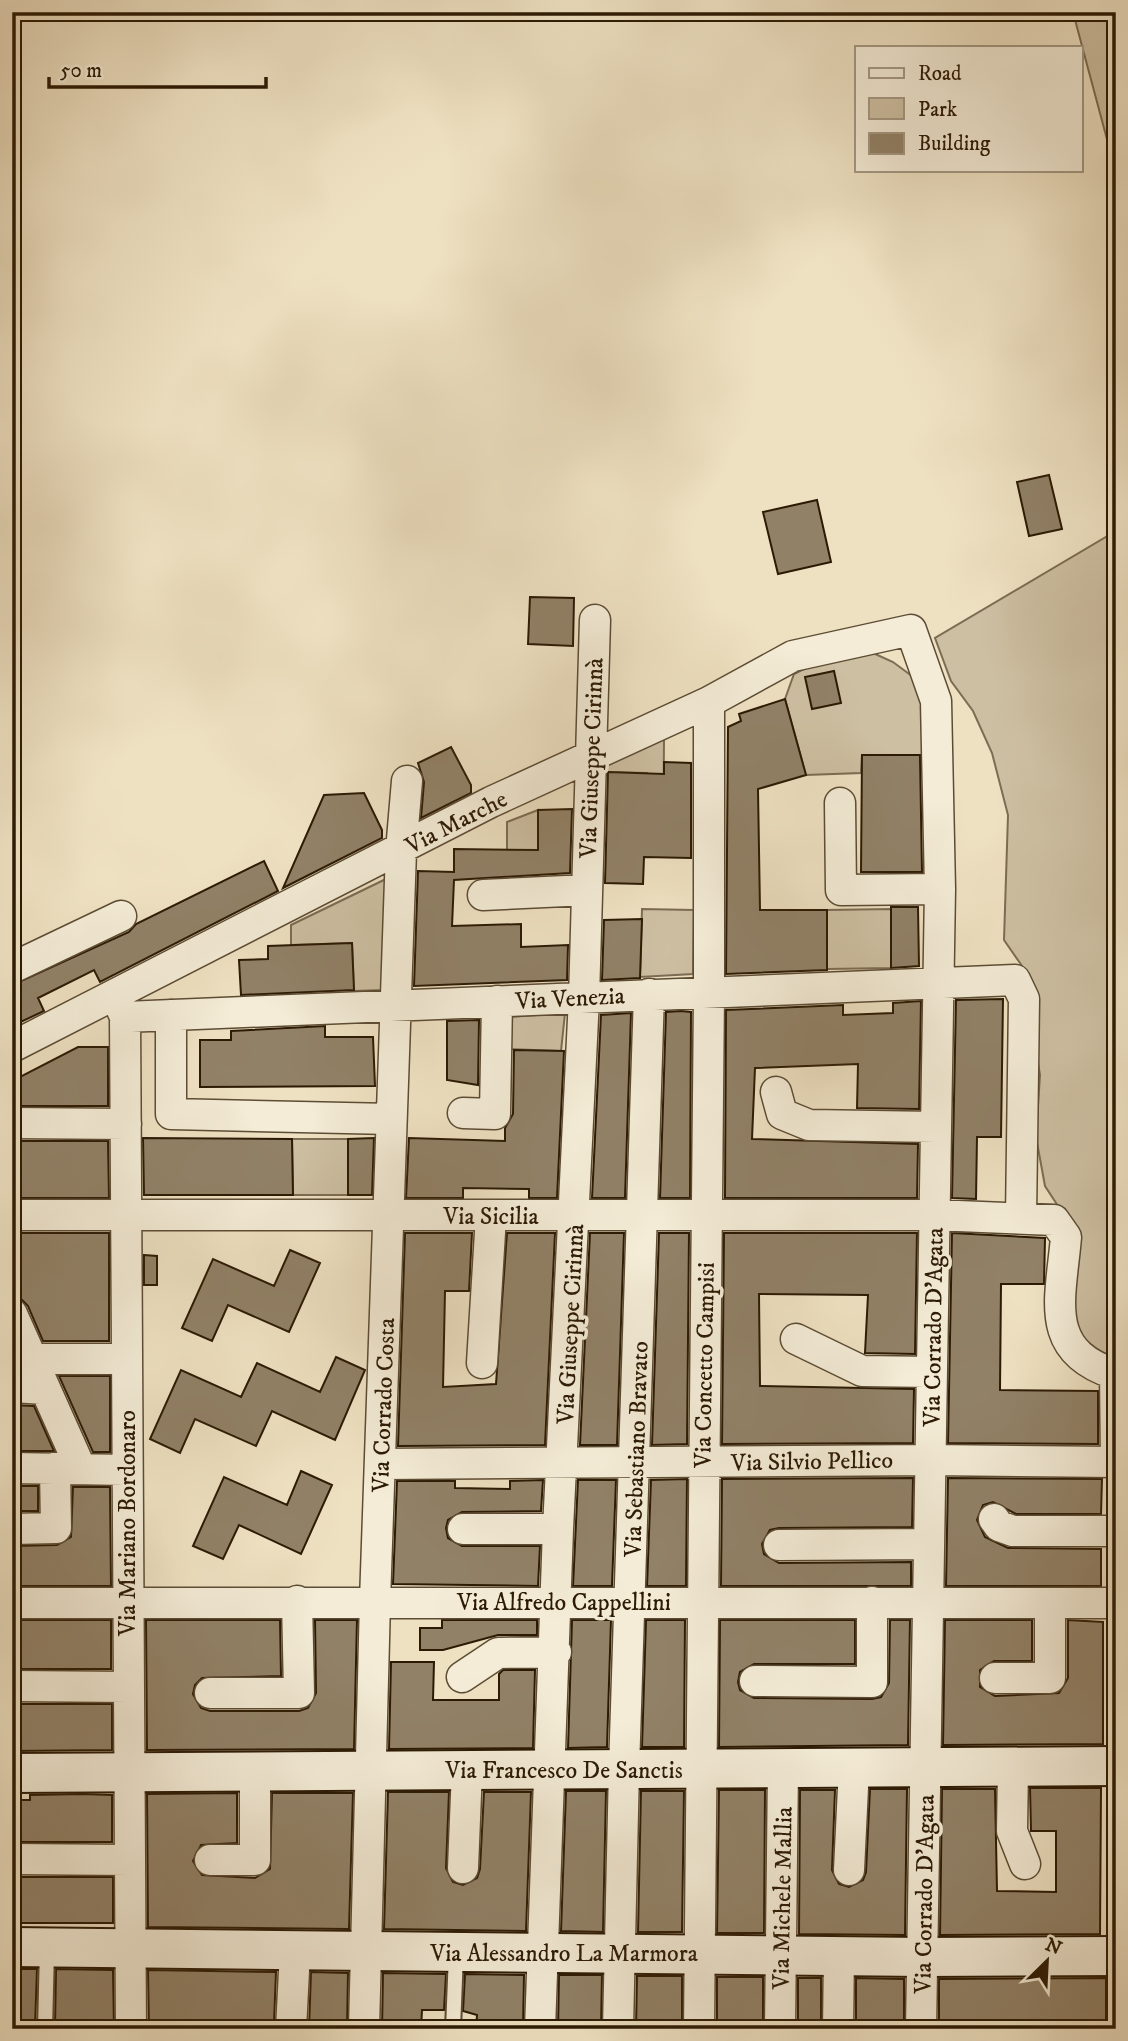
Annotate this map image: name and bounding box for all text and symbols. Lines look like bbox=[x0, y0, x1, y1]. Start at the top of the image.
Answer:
scale bar bbox=[49, 46, 266, 90]
legend bbox=[855, 46, 1082, 172]
text: 50 m bbox=[60, 58, 102, 84]
text: Road bbox=[918, 61, 962, 87]
text: Park bbox=[918, 97, 958, 123]
text: Building bbox=[918, 131, 991, 157]
street label: Via Giuseppe Cirinnà bbox=[573, 656, 611, 860]
street label: Via Marche bbox=[400, 784, 512, 862]
street label: Via Venezia bbox=[514, 981, 626, 1017]
street label: Via Sicilia bbox=[442, 1202, 540, 1232]
street label: Via Giuseppe Cirinnà bbox=[551, 1222, 591, 1426]
street label: Via Corrado D'Agata bbox=[917, 1226, 951, 1428]
street label: Via Concetto Campisi bbox=[688, 1262, 722, 1469]
street label: Via Corrado Costa bbox=[366, 1317, 402, 1494]
street label: Via Sebastiano Bravato bbox=[618, 1341, 656, 1559]
street label: Via Mariano Bordonaro bbox=[113, 1410, 143, 1637]
street label: Via Silvio Pellico bbox=[730, 1446, 893, 1478]
street label: Via Alfredo Cappellini bbox=[456, 1588, 671, 1618]
street label: Via Francesco De Sanctis bbox=[444, 1756, 683, 1786]
street label: Via Corrado D'Agata bbox=[908, 1793, 942, 1995]
street label: Via Michele Mallia bbox=[766, 1806, 800, 1991]
north arrow bbox=[1012, 1926, 1082, 1996]
text: N bbox=[1041, 1933, 1065, 1961]
street label: Via Alessandro La Marmora bbox=[429, 1939, 699, 1969]

